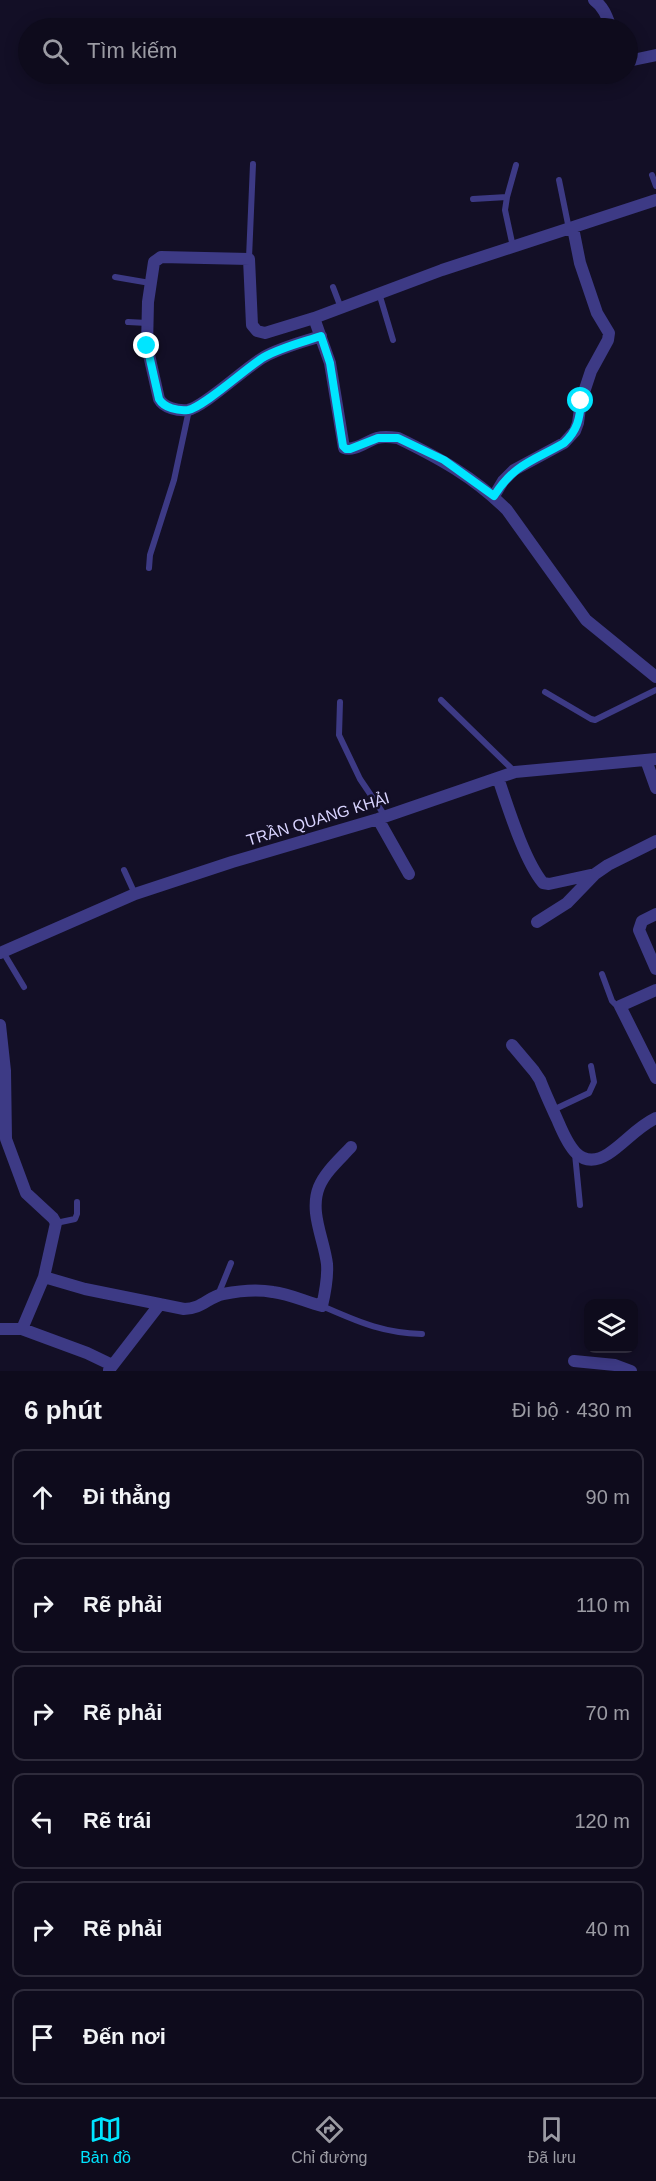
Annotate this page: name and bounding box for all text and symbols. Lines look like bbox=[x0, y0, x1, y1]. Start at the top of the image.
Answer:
search box bbox=[18, 18, 638, 84]
icon: search bbox=[39, 35, 72, 68]
text: Tìm kiếm bbox=[87, 38, 177, 63]
route end bbox=[133, 332, 159, 358]
route start bbox=[567, 387, 593, 413]
street label: TRẦN QUANG KHẢI bbox=[244, 788, 391, 849]
map controls bbox=[584, 1299, 638, 1353]
button: layers bbox=[584, 1299, 638, 1353]
text: 6 phút bbox=[24, 1395, 102, 1425]
text: Đi bộ · 430 m bbox=[512, 1399, 632, 1421]
icon: ahead bbox=[26, 1481, 59, 1514]
text: Đi thẳng bbox=[83, 1484, 171, 1509]
text: 90 m bbox=[586, 1486, 630, 1508]
icon: right bbox=[26, 1589, 59, 1622]
text: Rẽ phải bbox=[83, 1592, 162, 1617]
text: 110 m bbox=[576, 1594, 630, 1616]
icon: right bbox=[26, 1697, 59, 1730]
text: Rẽ phải bbox=[83, 1700, 162, 1725]
text: 70 m bbox=[586, 1702, 630, 1724]
icon: left bbox=[26, 1805, 59, 1838]
text: Rẽ trái bbox=[83, 1808, 151, 1833]
text: 120 m bbox=[574, 1810, 630, 1832]
icon: right bbox=[26, 1913, 59, 1946]
text: Rẽ phải bbox=[83, 1916, 162, 1941]
text: 40 m bbox=[586, 1918, 630, 1940]
icon: arrive bbox=[26, 2021, 59, 2054]
text: Đến nơi bbox=[83, 2024, 166, 2049]
tab: Bản đồ bbox=[80, 2113, 131, 2167]
tab: Chỉ đường bbox=[291, 2113, 368, 2167]
tab: Đã lưu bbox=[528, 2113, 576, 2167]

